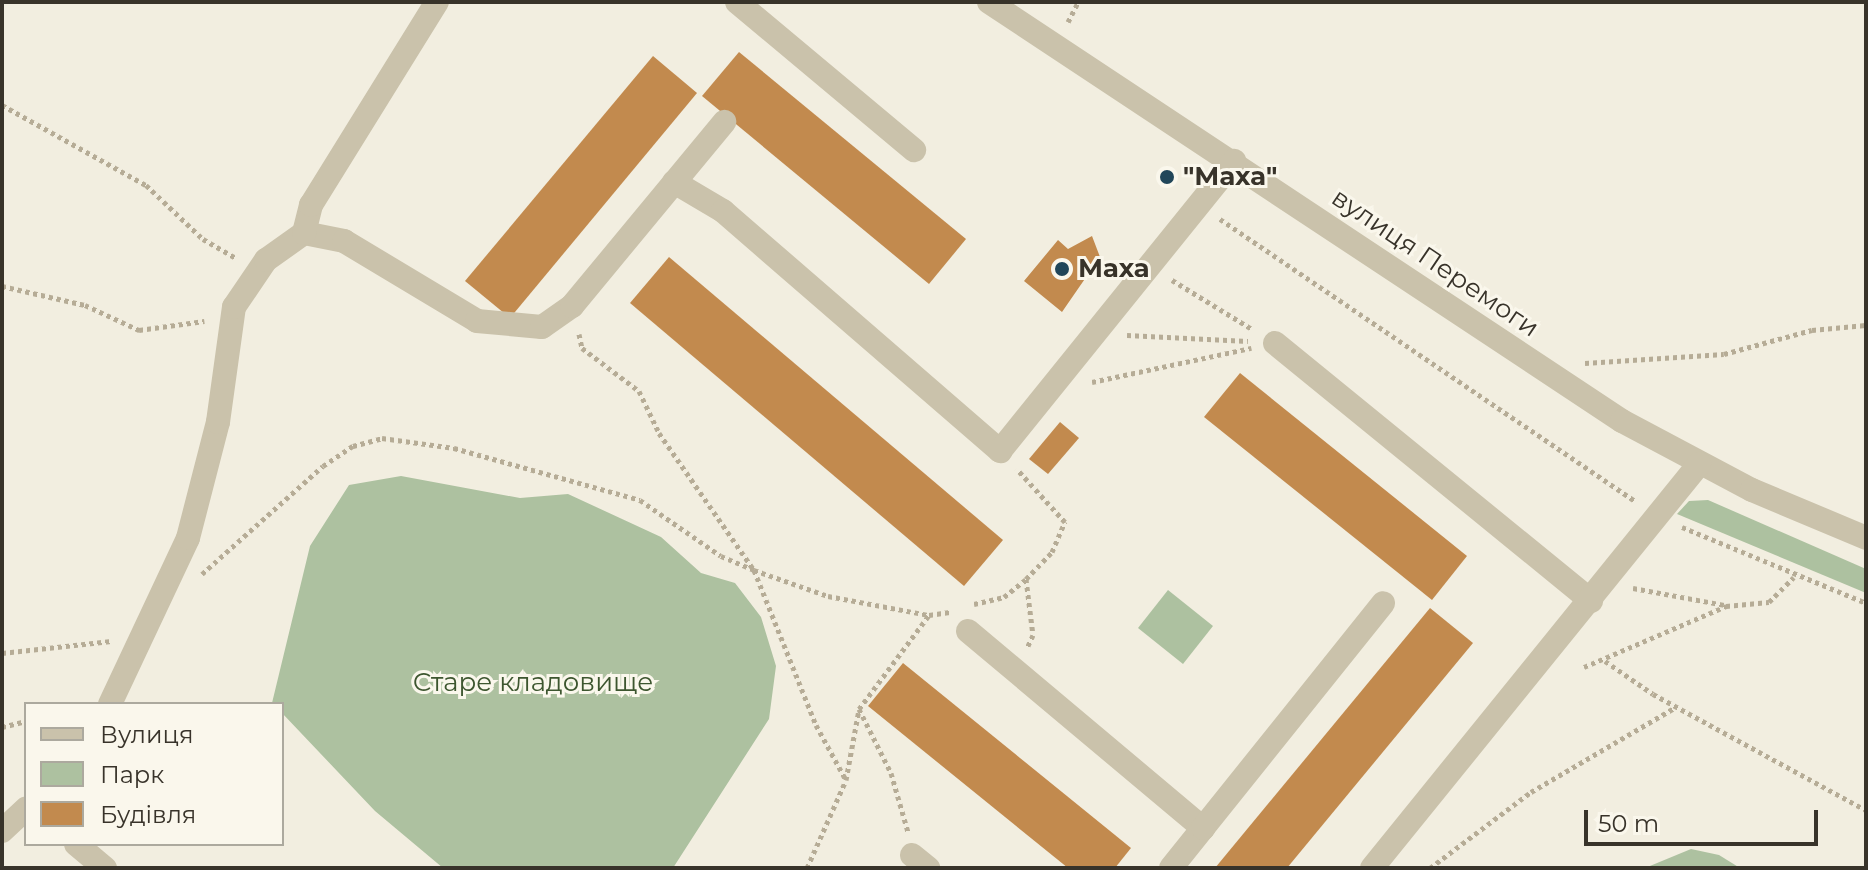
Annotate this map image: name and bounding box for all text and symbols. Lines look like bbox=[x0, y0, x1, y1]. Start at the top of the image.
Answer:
place label: "Маха" bbox=[1183, 161, 1277, 193]
marker: "Маха" bbox=[1158, 168, 1176, 186]
street label: вулиця Перемоги bbox=[1325, 182, 1545, 344]
place label: Маха bbox=[1078, 253, 1150, 285]
marker: Маха bbox=[1053, 260, 1071, 278]
park label: Старе кладовище bbox=[413, 667, 653, 699]
legend bbox=[24, 702, 284, 846]
text: Вулиця bbox=[100, 720, 193, 749]
text: Парк bbox=[100, 760, 164, 789]
scale bar bbox=[1588, 794, 1822, 844]
text: Будівля bbox=[100, 800, 196, 829]
text: 50 m bbox=[1598, 809, 1659, 838]

